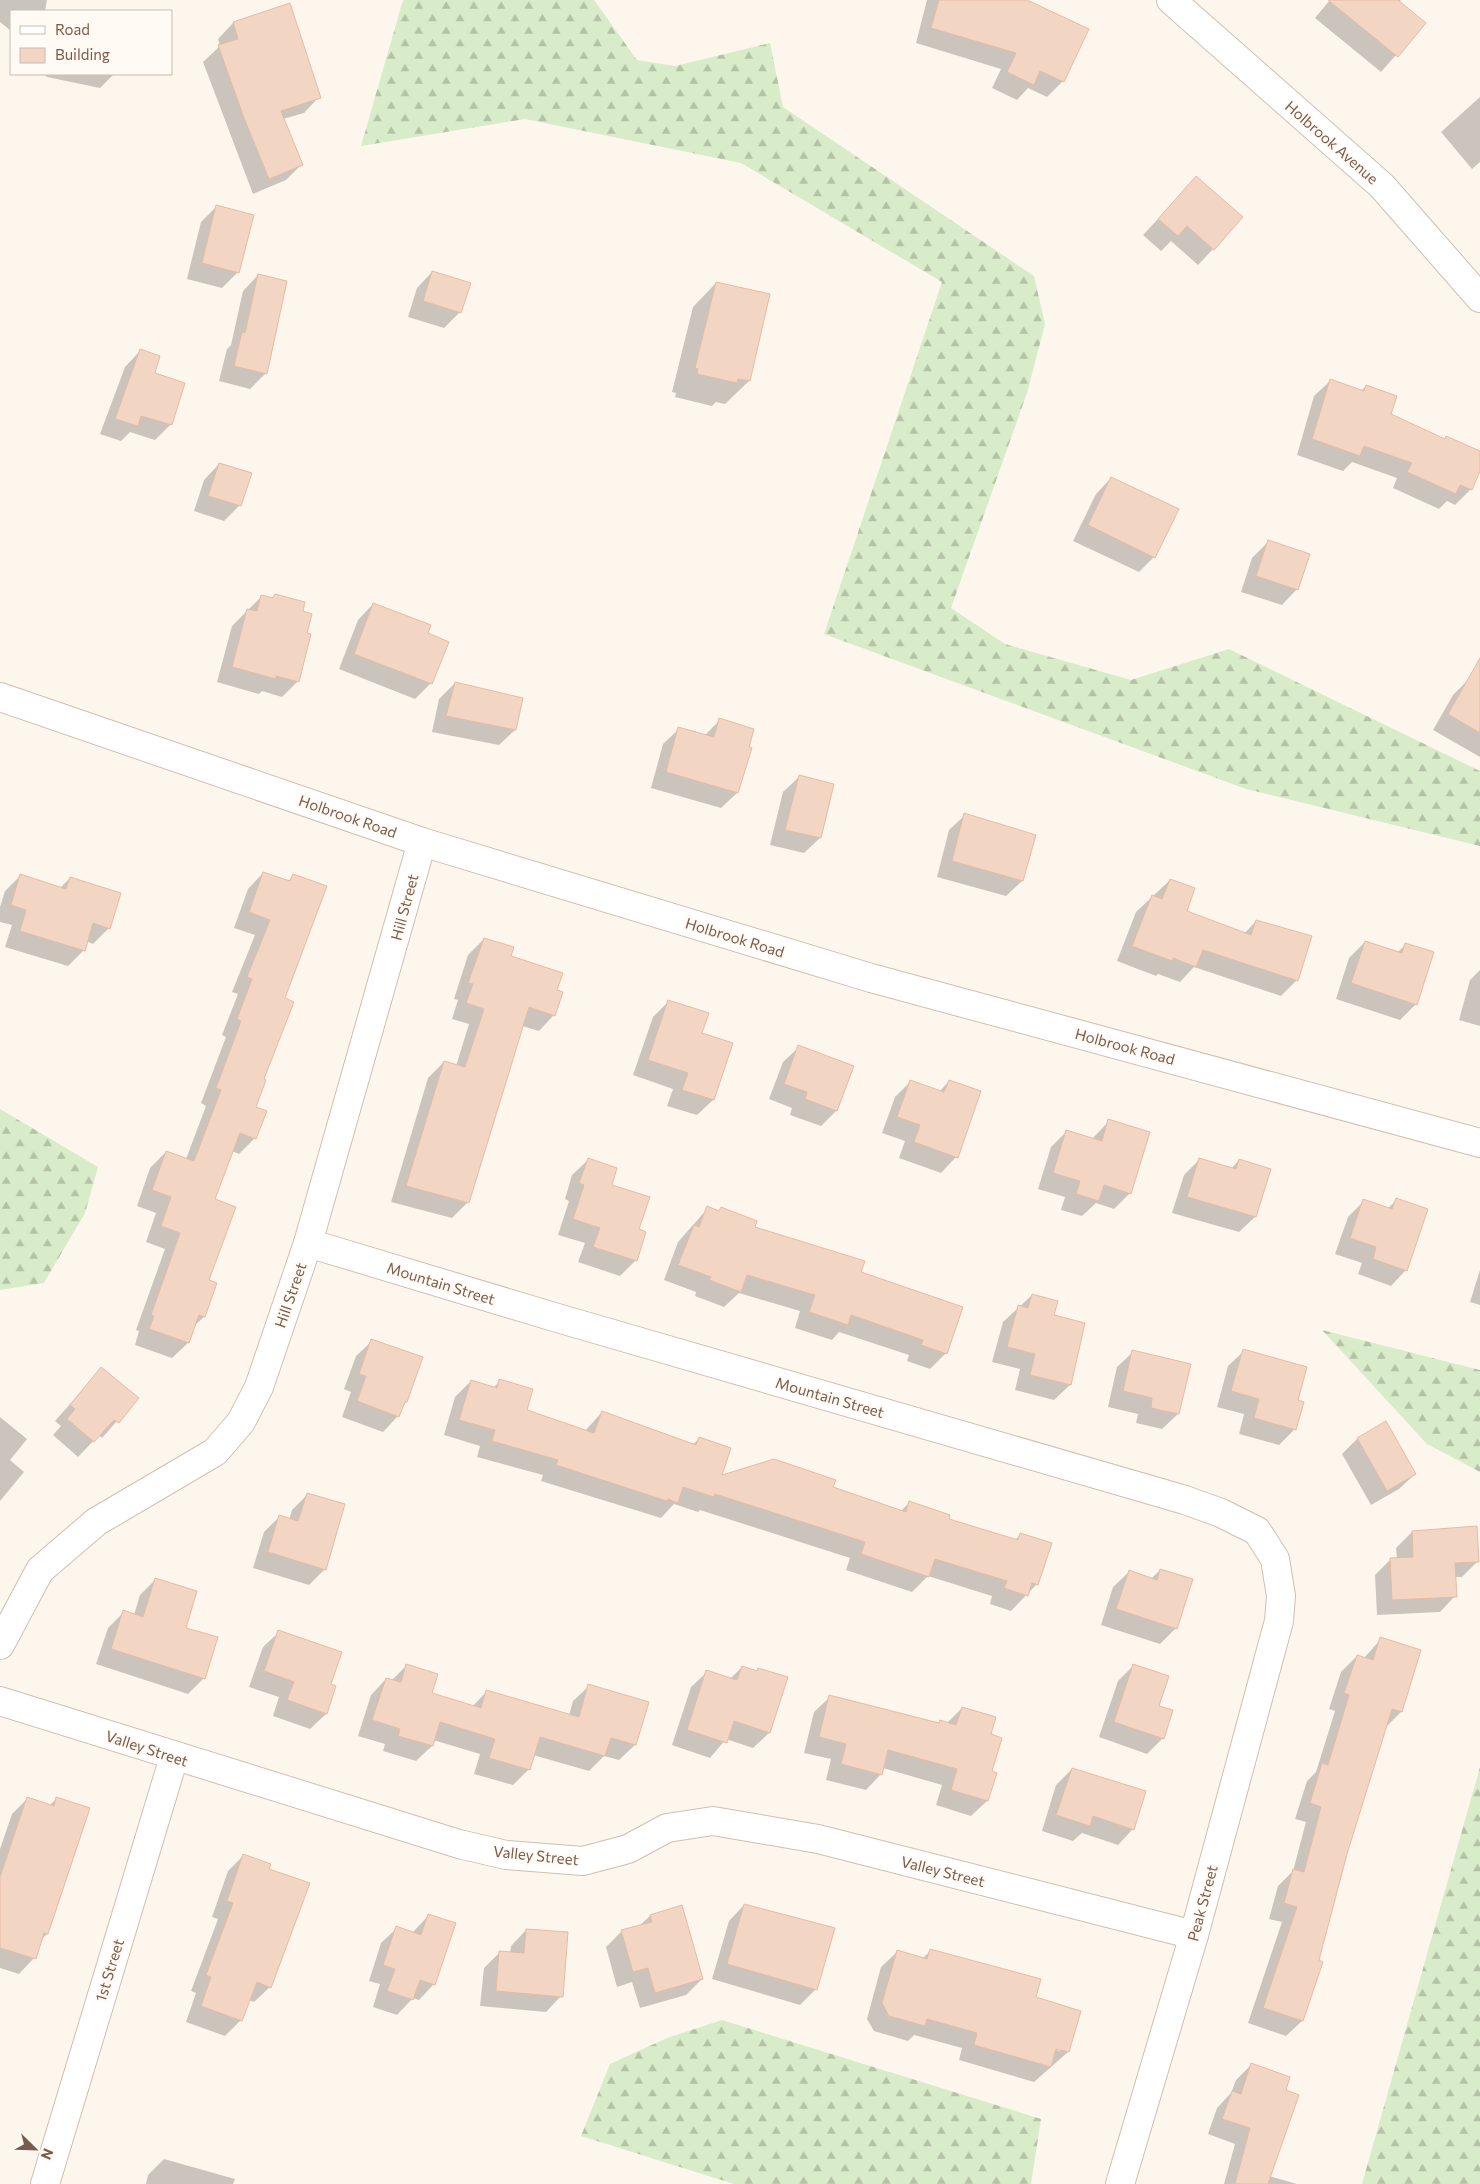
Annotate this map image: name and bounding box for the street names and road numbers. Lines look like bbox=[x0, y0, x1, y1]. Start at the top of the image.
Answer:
street label: Holbrook Avenue bbox=[1282, 97, 1382, 187]
street label: Holbrook Road bbox=[297, 791, 399, 841]
street label: Hill Street bbox=[387, 872, 421, 942]
street label: Holbrook Road bbox=[683, 913, 787, 961]
street label: Holbrook Road bbox=[1073, 1024, 1177, 1068]
street label: Mountain Street bbox=[385, 1258, 497, 1308]
street label: Hill Street bbox=[270, 1260, 310, 1330]
street label: Mountain Street bbox=[774, 1373, 886, 1421]
street label: Valley Street bbox=[103, 1726, 191, 1770]
street label: Valley Street bbox=[492, 1842, 580, 1868]
street label: Valley Street bbox=[899, 1852, 987, 1890]
street label: Peak Street bbox=[1183, 1863, 1221, 1943]
street label: 1st Street bbox=[91, 1936, 127, 2004]

